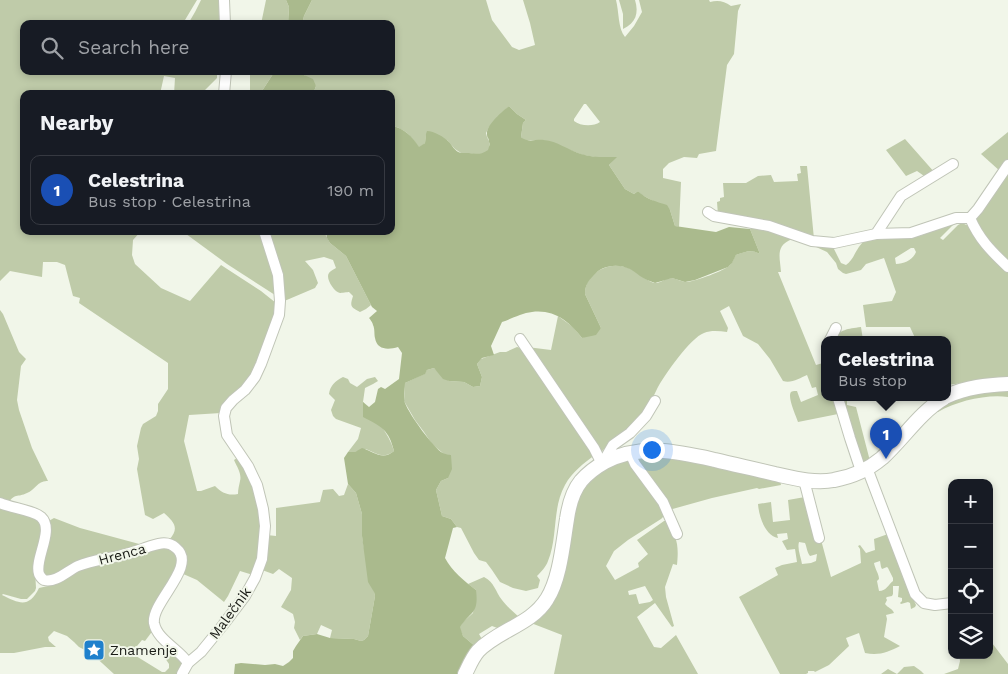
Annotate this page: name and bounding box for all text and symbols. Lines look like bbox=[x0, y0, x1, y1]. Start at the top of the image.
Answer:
search box bbox=[20, 20, 395, 75]
icon: search bbox=[38, 34, 66, 62]
text: Search here bbox=[78, 36, 189, 59]
text: Nearby bbox=[40, 110, 113, 135]
text: Celestrina bbox=[88, 169, 184, 192]
text: 1 bbox=[54, 181, 60, 200]
text: 190 m bbox=[327, 181, 374, 200]
text: Bus stop · Celestrina bbox=[88, 192, 251, 211]
popup bbox=[821, 336, 951, 401]
text: Celestrina bbox=[838, 348, 934, 371]
text: Bus stop bbox=[838, 371, 907, 390]
pin: 1 bbox=[870, 418, 902, 459]
your location bbox=[639, 437, 665, 463]
map controls bbox=[948, 479, 993, 659]
button: + bbox=[948, 479, 993, 524]
button: − bbox=[948, 524, 993, 569]
street label: Hrenca bbox=[97, 540, 147, 568]
button: locate bbox=[948, 569, 993, 614]
street label: Malečnik bbox=[206, 584, 254, 642]
button: layers bbox=[948, 614, 993, 659]
place icon: Znamenje bbox=[82, 638, 106, 662]
place label: Znamenje bbox=[110, 642, 177, 658]

